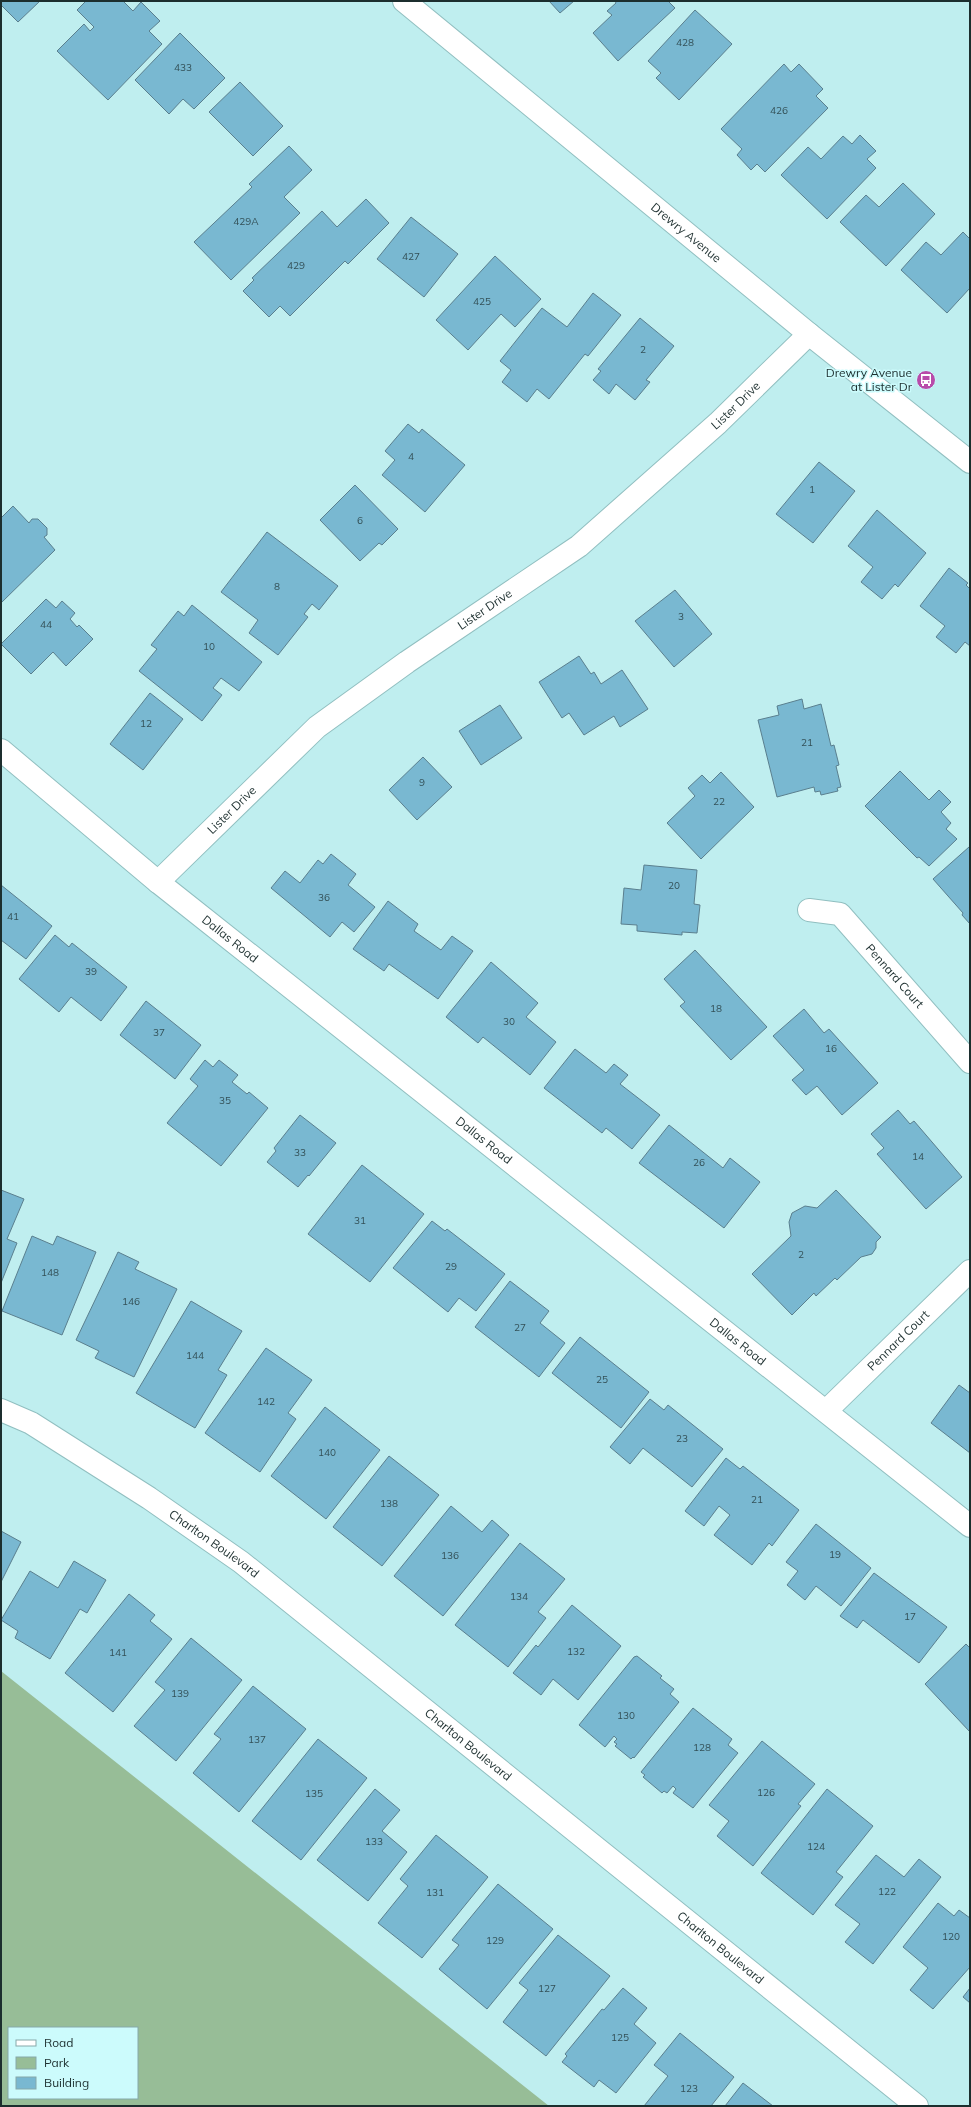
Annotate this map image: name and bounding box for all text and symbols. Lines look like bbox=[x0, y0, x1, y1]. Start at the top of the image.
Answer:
house number: 428 bbox=[676, 36, 694, 49]
house number: 433 bbox=[174, 61, 192, 74]
house number: 426 bbox=[770, 104, 788, 117]
street label: Drewry Avenue bbox=[648, 199, 724, 266]
house number: 429A bbox=[233, 215, 259, 228]
house number: 427 bbox=[402, 250, 420, 263]
house number: 429 bbox=[287, 259, 305, 272]
house number: 425 bbox=[473, 295, 491, 308]
house number: 2 bbox=[640, 343, 646, 356]
place label: Drewry Avenue at Lister Dr bbox=[826, 365, 913, 394]
bus stop icon: Drewry Avenue at Lister Dr bbox=[915, 369, 937, 391]
street label: Lister Drive bbox=[708, 378, 763, 432]
house number: 4 bbox=[408, 450, 414, 463]
house number: 1 bbox=[809, 483, 815, 496]
house number: 6 bbox=[357, 514, 363, 527]
house number: 8 bbox=[274, 580, 280, 593]
street label: Lister Drive bbox=[454, 585, 515, 633]
house number: 3 bbox=[678, 610, 684, 623]
house number: 44 bbox=[40, 618, 52, 631]
house number: 10 bbox=[203, 640, 215, 653]
house number: 12 bbox=[140, 717, 152, 730]
house number: 21 bbox=[801, 736, 813, 749]
house number: 9 bbox=[419, 776, 425, 789]
street label: Lister Drive bbox=[204, 783, 259, 837]
house number: 22 bbox=[713, 795, 725, 808]
house number: 20 bbox=[668, 879, 680, 892]
house number: 36 bbox=[318, 891, 330, 904]
house number: 41 bbox=[7, 910, 19, 923]
street label: Dallas Road bbox=[199, 912, 261, 966]
street label: Pennard Court bbox=[863, 941, 927, 1011]
house number: 39 bbox=[85, 965, 97, 978]
house number: 18 bbox=[710, 1002, 722, 1015]
house number: 30 bbox=[503, 1015, 515, 1028]
house number: 37 bbox=[153, 1026, 165, 1039]
house number: 16 bbox=[825, 1042, 837, 1055]
house number: 35 bbox=[219, 1094, 231, 1107]
street label: Dallas Road bbox=[453, 1113, 515, 1167]
house number: 33 bbox=[294, 1146, 306, 1159]
house number: 14 bbox=[912, 1150, 924, 1163]
house number: 26 bbox=[693, 1156, 705, 1169]
house number: 31 bbox=[354, 1214, 366, 1227]
house number: 2 bbox=[798, 1248, 804, 1261]
house number: 29 bbox=[445, 1260, 457, 1273]
house number: 148 bbox=[41, 1266, 59, 1279]
house number: 146 bbox=[122, 1295, 140, 1308]
street label: Pennard Court bbox=[864, 1307, 932, 1374]
street label: Dallas Road bbox=[707, 1314, 769, 1368]
house number: 27 bbox=[514, 1321, 526, 1334]
house number: 144 bbox=[186, 1349, 204, 1362]
house number: 25 bbox=[596, 1373, 608, 1386]
house number: 142 bbox=[257, 1395, 275, 1408]
house number: 23 bbox=[676, 1432, 688, 1445]
house number: 140 bbox=[318, 1446, 336, 1459]
house number: 21 bbox=[751, 1493, 763, 1506]
house number: 138 bbox=[380, 1497, 398, 1510]
street label: Charlton Boulevard bbox=[166, 1506, 262, 1581]
house number: 19 bbox=[829, 1548, 841, 1561]
house number: 136 bbox=[441, 1549, 459, 1562]
house number: 134 bbox=[510, 1590, 528, 1603]
house number: 17 bbox=[904, 1610, 916, 1623]
house number: 132 bbox=[567, 1645, 585, 1658]
house number: 141 bbox=[109, 1646, 127, 1659]
house number: 139 bbox=[171, 1687, 189, 1700]
street label: Charlton Boulevard bbox=[422, 1705, 515, 1784]
house number: 130 bbox=[617, 1709, 635, 1722]
house number: 137 bbox=[248, 1733, 266, 1746]
house number: 128 bbox=[693, 1741, 711, 1754]
house number: 126 bbox=[757, 1786, 775, 1799]
house number: 135 bbox=[305, 1787, 323, 1800]
house number: 133 bbox=[365, 1835, 383, 1848]
house number: 124 bbox=[807, 1840, 825, 1853]
house number: 122 bbox=[878, 1885, 896, 1898]
house number: 131 bbox=[426, 1886, 444, 1899]
street label: Charlton Boulevard bbox=[674, 1908, 767, 1987]
house number: 120 bbox=[942, 1930, 960, 1943]
house number: 129 bbox=[486, 1934, 504, 1947]
house number: 127 bbox=[538, 1982, 556, 1995]
legend bbox=[8, 2027, 138, 2099]
house number: 125 bbox=[611, 2031, 629, 2044]
text: Road bbox=[44, 2035, 73, 2050]
text: Park bbox=[44, 2055, 70, 2070]
text: Building bbox=[44, 2075, 89, 2090]
house number: 123 bbox=[680, 2082, 698, 2095]

